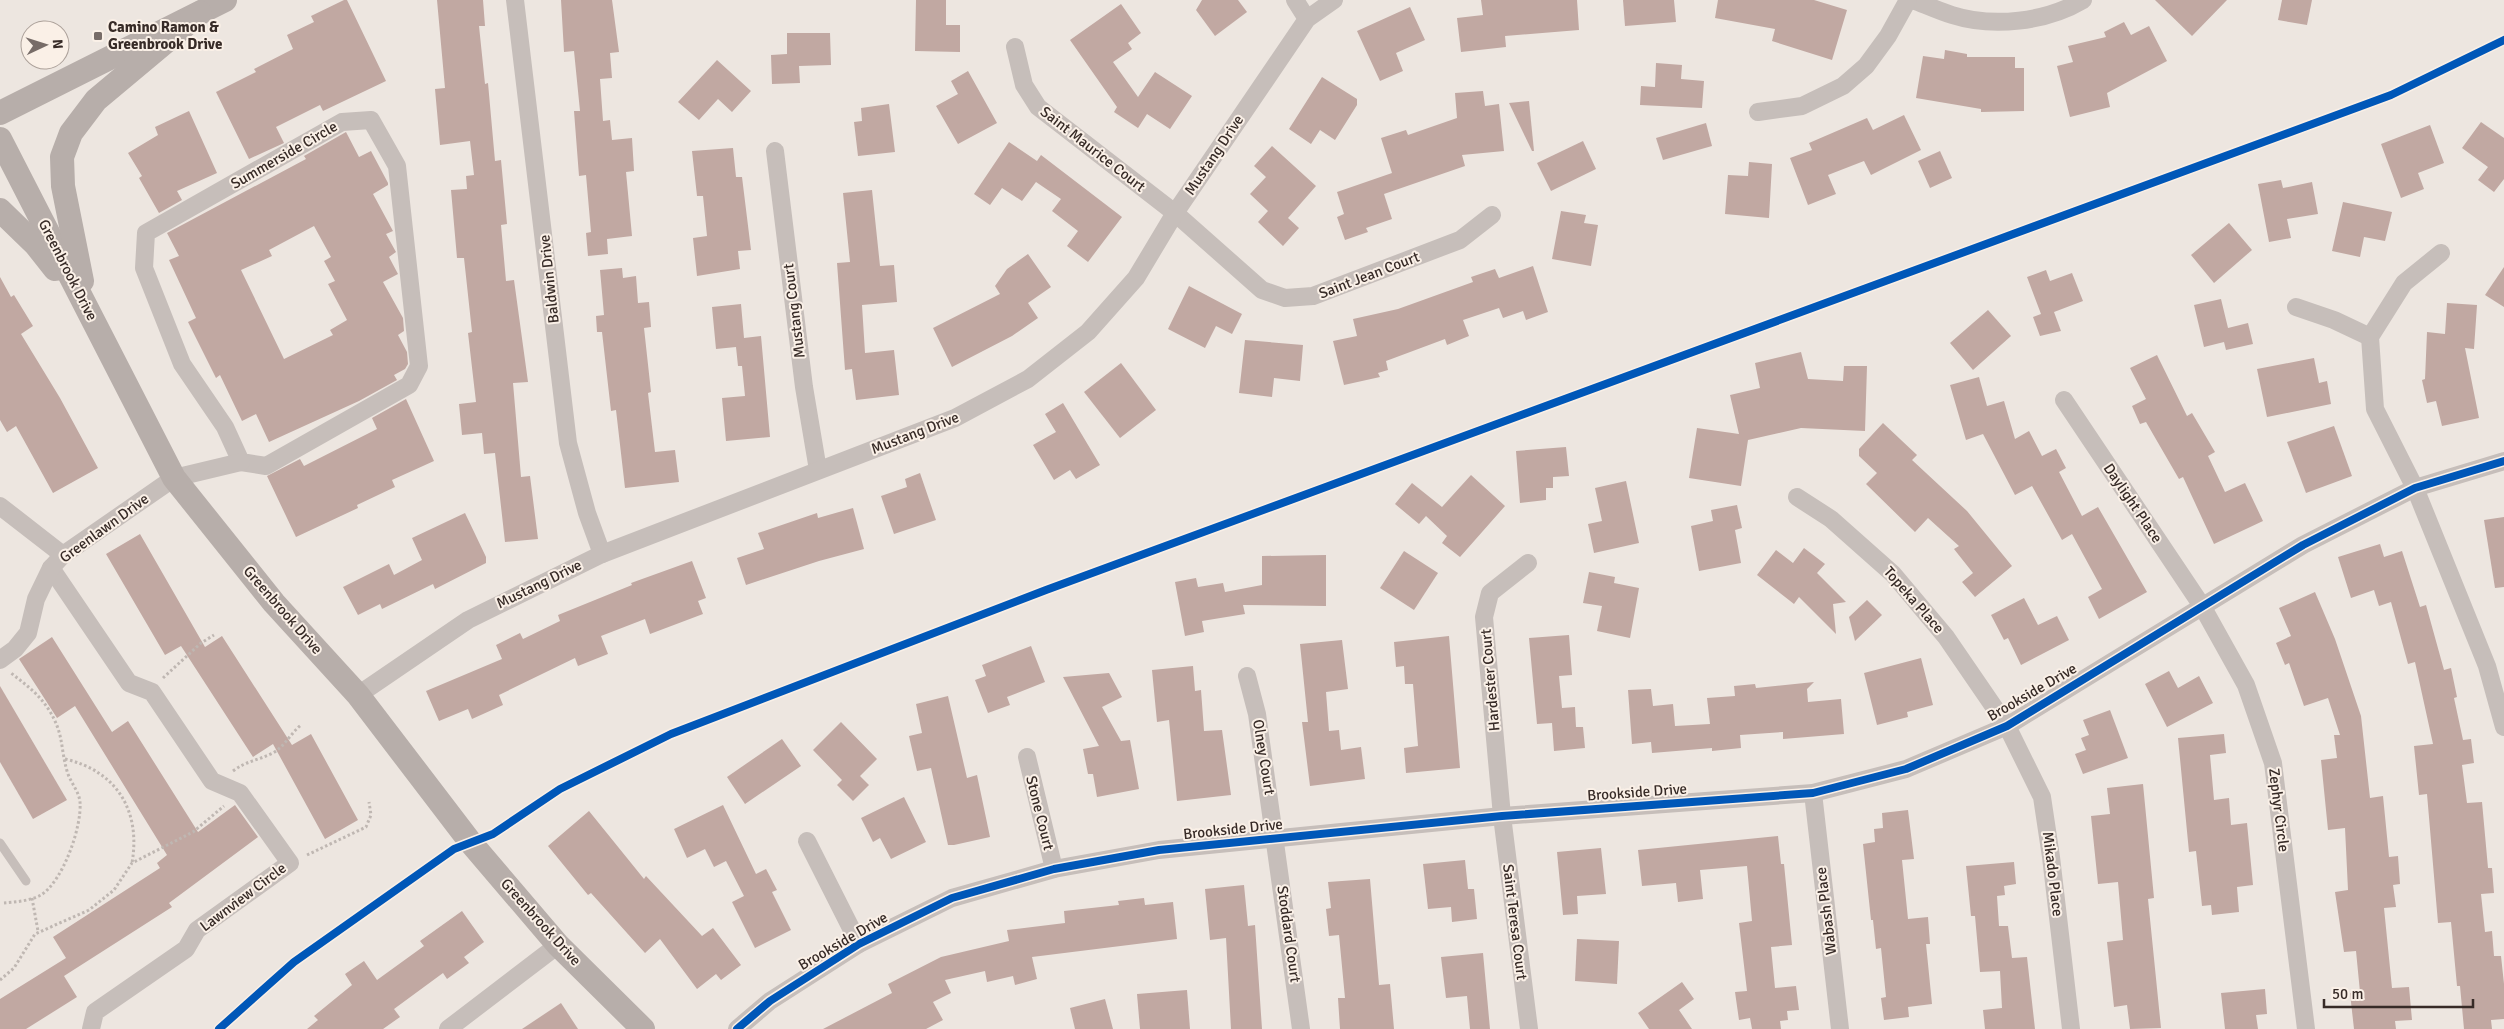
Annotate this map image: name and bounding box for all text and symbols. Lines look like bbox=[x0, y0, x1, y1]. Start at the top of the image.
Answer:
place label: Camino Ramon & Greenbrook Drive bbox=[108, 18, 222, 53]
north arrow bbox=[20, 20, 70, 70]
marker: Camino Ramon & Greenbrook Drive bbox=[92, 30, 104, 42]
text: N bbox=[49, 39, 66, 50]
street label: Saint Maurice Court bbox=[1037, 102, 1149, 196]
street label: Mustang Drive bbox=[1181, 112, 1247, 198]
street label: Summerside Circle bbox=[228, 117, 340, 193]
street label: Greenbrook Drive bbox=[35, 216, 101, 324]
street label: Baldwin Drive bbox=[535, 234, 563, 324]
street label: Saint Jean Court bbox=[1316, 248, 1422, 302]
street label: Mustang Court bbox=[779, 263, 809, 359]
street label: Mustang Drive bbox=[869, 408, 961, 458]
street label: Daylight Place bbox=[2100, 460, 2166, 546]
street label: Greenlawn Drive bbox=[56, 490, 152, 566]
street label: Mustang Drive bbox=[493, 556, 585, 612]
street label: Greenbrook Drive bbox=[240, 562, 326, 658]
street label: Topeka Place bbox=[1880, 563, 1948, 637]
street label: Hardester Court bbox=[1477, 628, 1503, 732]
street label: Brookside Drive bbox=[1984, 659, 2080, 725]
street label: Olney Court bbox=[1249, 718, 1279, 796]
street label: Zephyr Circle bbox=[2265, 767, 2293, 853]
street label: Stone Court bbox=[1022, 774, 1058, 852]
street label: Brookside Drive bbox=[1586, 780, 1688, 804]
street label: Brookside Drive bbox=[1182, 815, 1284, 843]
street label: Mikado Place bbox=[2039, 831, 2067, 917]
street label: Lawnview Circle bbox=[196, 859, 290, 935]
street label: Saint Teresa Court bbox=[1499, 863, 1531, 981]
street label: Wabash Place bbox=[1812, 866, 1840, 956]
street label: Greenbrook Drive bbox=[497, 875, 585, 969]
street label: Stoddard Court bbox=[1273, 885, 1305, 983]
street label: Brookside Drive bbox=[795, 908, 891, 974]
scale bar bbox=[2324, 976, 2473, 1008]
text: 50 m bbox=[2332, 985, 2363, 1003]

